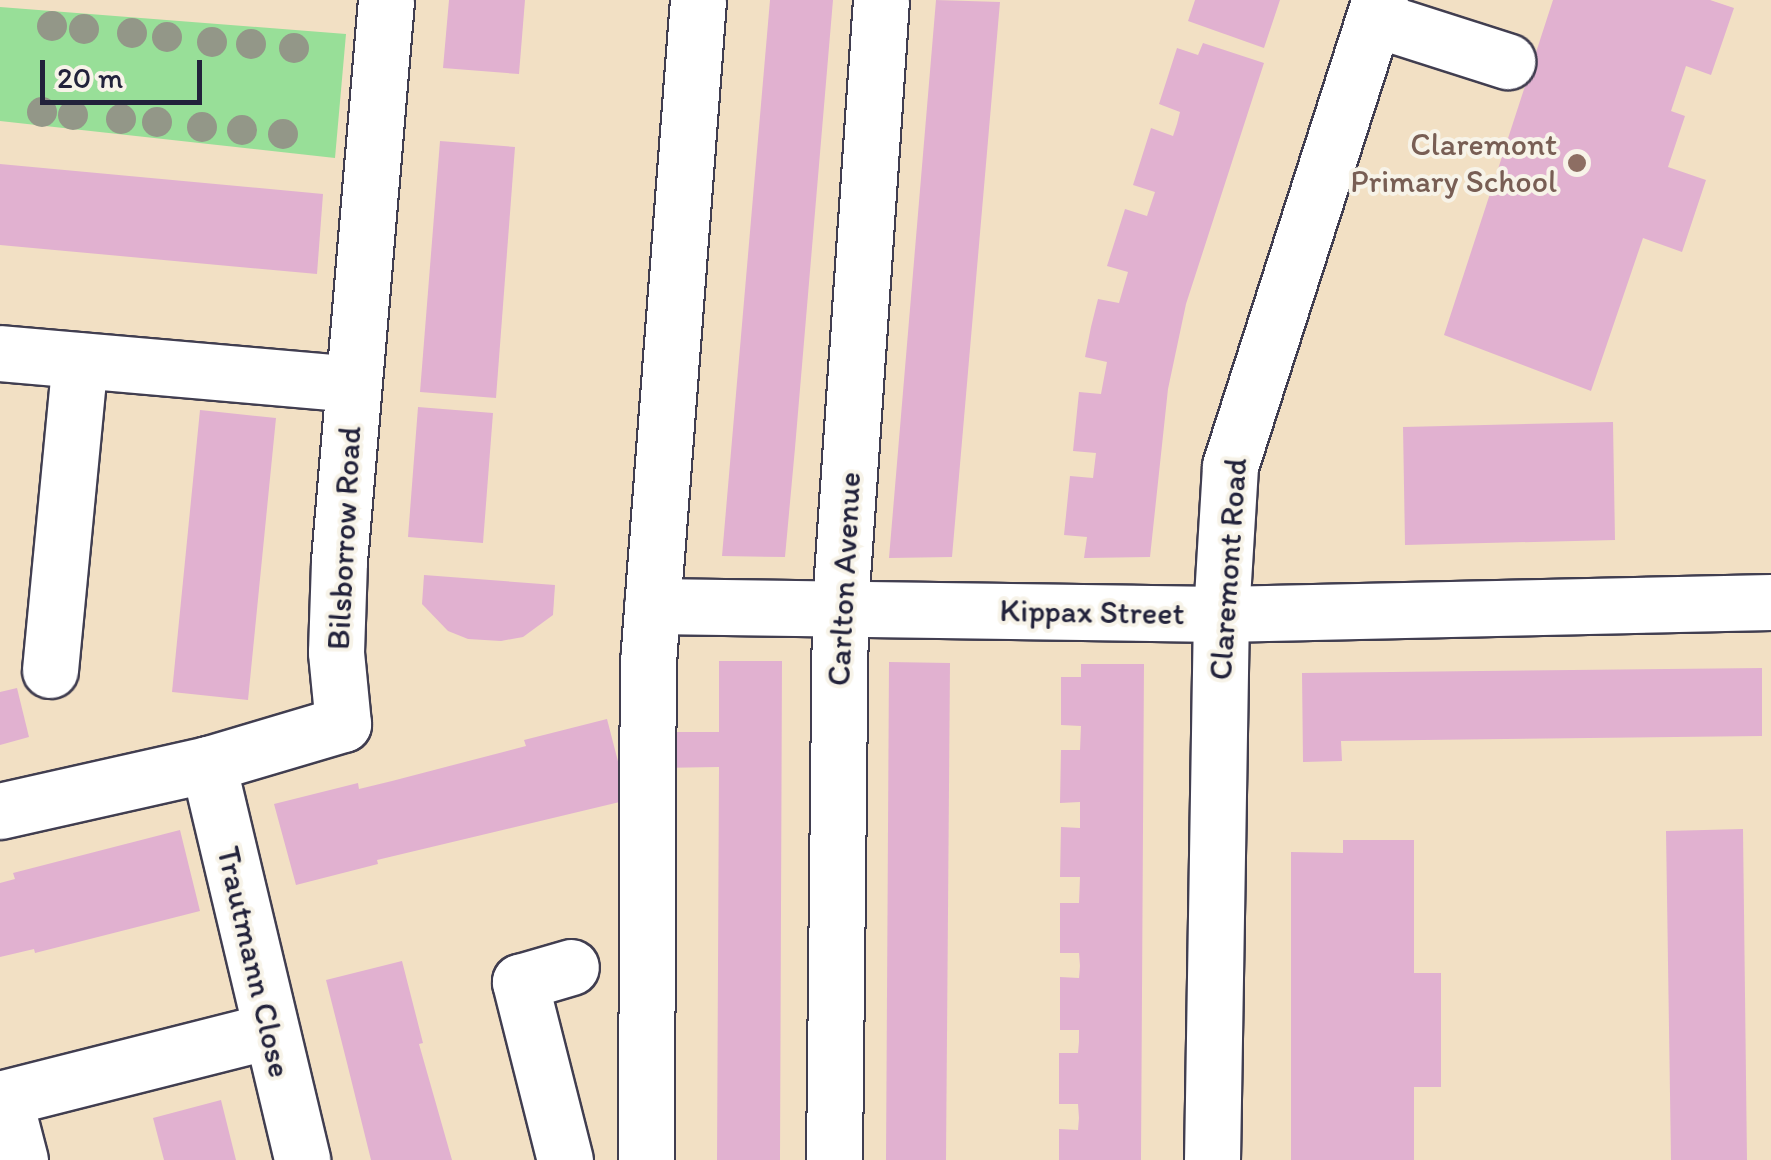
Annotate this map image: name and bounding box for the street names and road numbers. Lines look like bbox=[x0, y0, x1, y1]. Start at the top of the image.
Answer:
street label: Bilsborrow Road bbox=[319, 425, 369, 651]
street label: Claremont Road bbox=[1201, 456, 1255, 682]
street label: Carlton Avenue bbox=[819, 472, 869, 686]
street label: Kippax Street bbox=[999, 591, 1185, 633]
street label: Trautmann Close bbox=[209, 843, 299, 1081]

